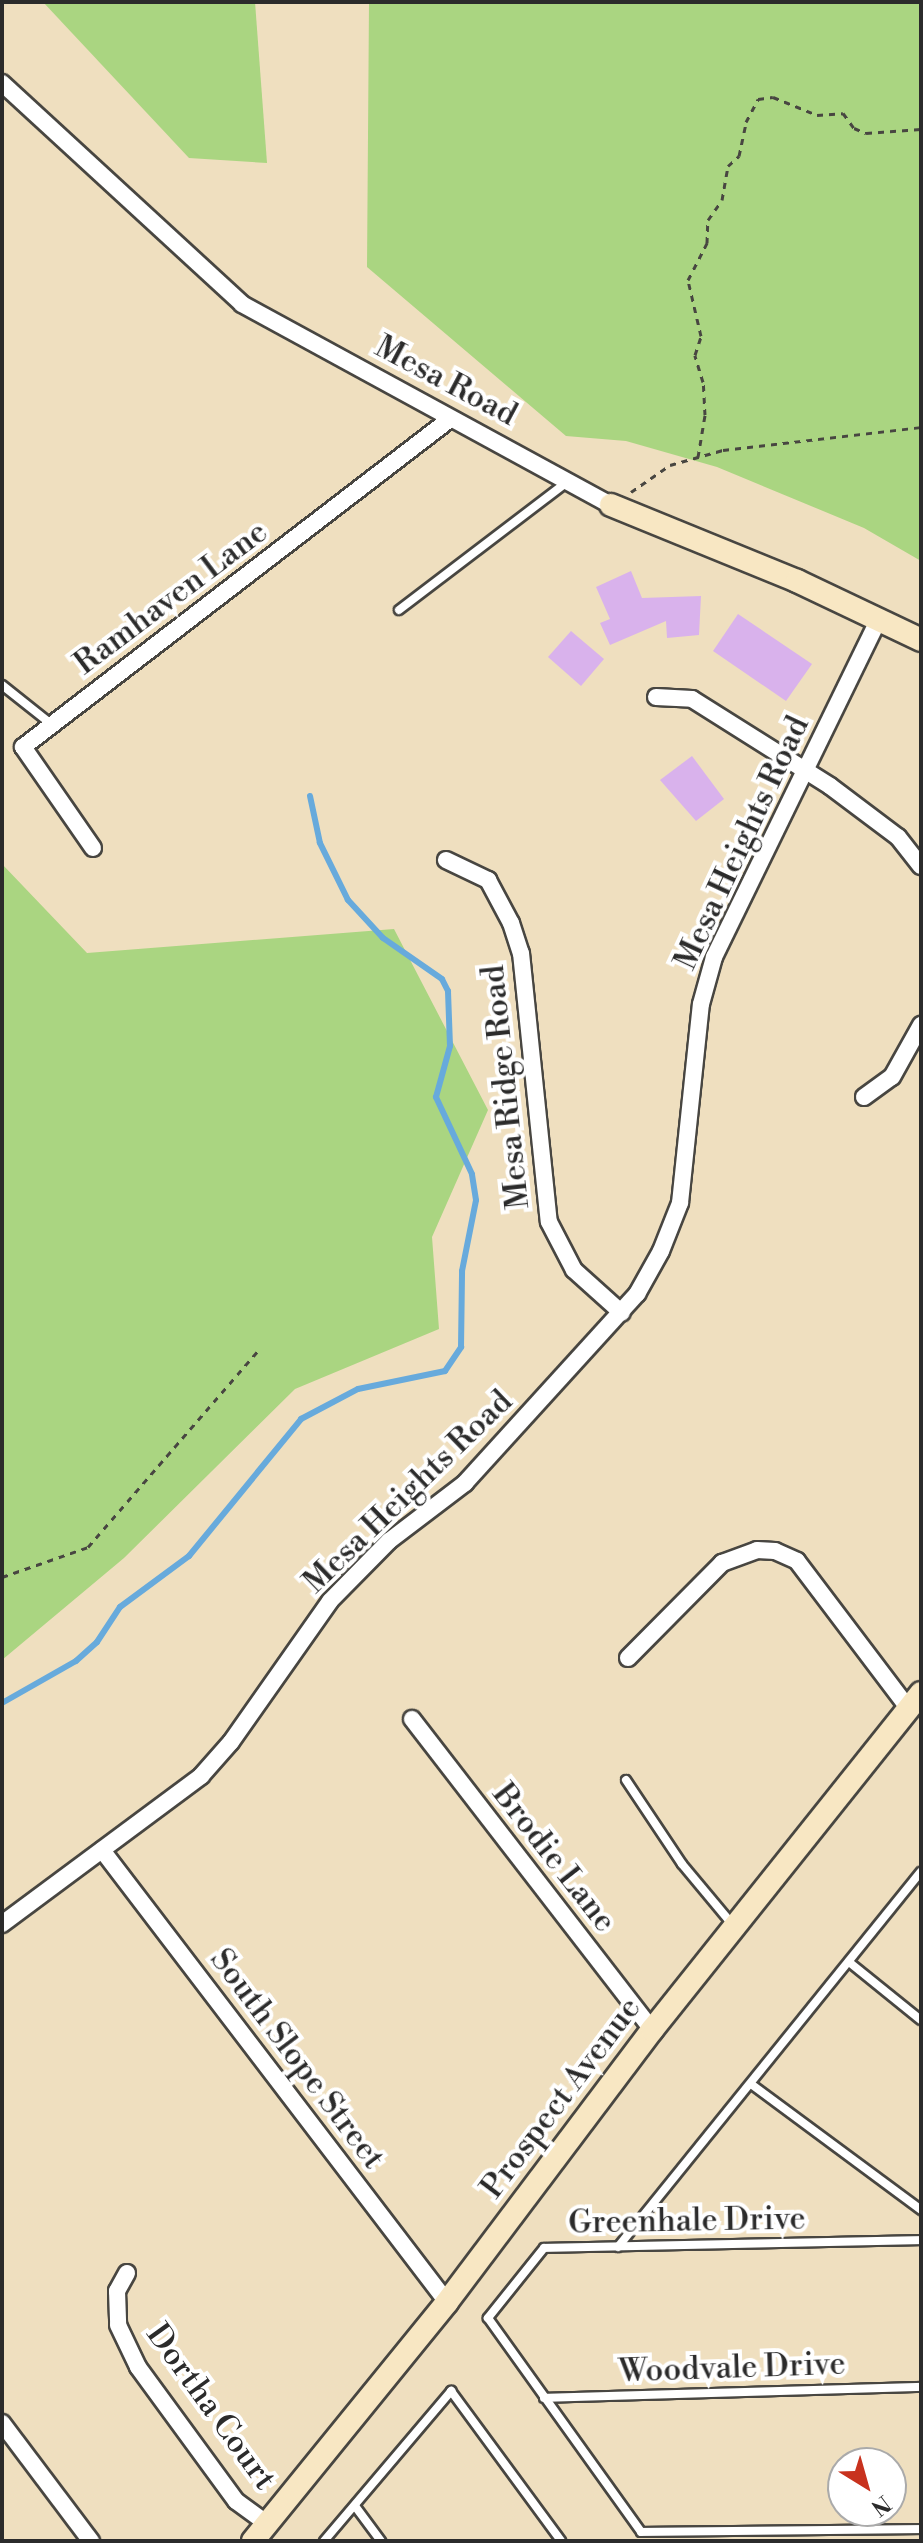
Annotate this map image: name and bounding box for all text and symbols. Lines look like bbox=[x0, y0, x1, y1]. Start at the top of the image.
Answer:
street label: Mesa Road bbox=[368, 328, 524, 434]
street label: Ramhaven Lane bbox=[67, 513, 275, 683]
street label: Mesa Heights Road bbox=[666, 710, 818, 976]
street label: Mesa Ridge Road bbox=[474, 963, 538, 1211]
street label: Mesa Heights Road bbox=[296, 1383, 520, 1601]
street label: Brodie Lane bbox=[484, 1776, 624, 1940]
street label: South Slope Street bbox=[202, 1941, 392, 2177]
street label: Prospect Avenue bbox=[473, 1990, 649, 2206]
street label: Greenhale Drive bbox=[568, 2200, 806, 2242]
street label: Dortha Court bbox=[138, 2317, 284, 2497]
street label: Woodvale Drive bbox=[618, 2345, 846, 2391]
north arrow bbox=[827, 2447, 907, 2527]
text: N bbox=[865, 2489, 896, 2521]

